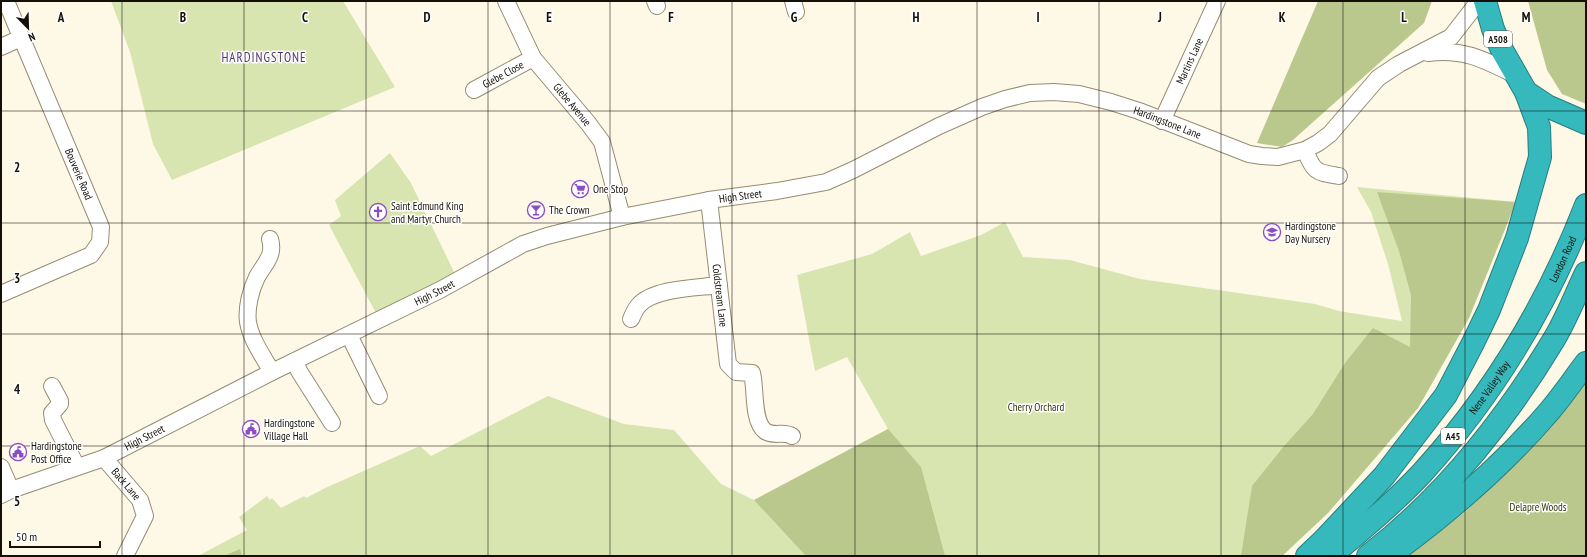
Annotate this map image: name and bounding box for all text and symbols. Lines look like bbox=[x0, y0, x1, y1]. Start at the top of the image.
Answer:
north arrow bbox=[8, 8, 48, 48]
text: A bbox=[57, 9, 65, 26]
text: B bbox=[180, 9, 186, 26]
text: C bbox=[302, 9, 308, 26]
text: D bbox=[424, 9, 431, 26]
text: E bbox=[546, 9, 552, 26]
text: F bbox=[668, 9, 674, 26]
text: G bbox=[791, 9, 798, 26]
text: H bbox=[913, 9, 920, 26]
text: I bbox=[1036, 9, 1040, 26]
text: J bbox=[1157, 9, 1162, 26]
text: K bbox=[1279, 9, 1286, 26]
text: L bbox=[1401, 9, 1407, 26]
text: M bbox=[1522, 9, 1531, 26]
text: N bbox=[26, 30, 37, 45]
road number: A508 bbox=[1484, 31, 1512, 47]
street label: Martins Lane bbox=[1173, 35, 1206, 86]
district label: HARDINGSTONE bbox=[221, 49, 307, 66]
street label: Glebe Close bbox=[480, 57, 526, 91]
street label: Glebe Avenue bbox=[550, 80, 595, 129]
street label: Hardingstone Lane bbox=[1132, 103, 1204, 142]
street label: Bouverie Road bbox=[62, 146, 96, 202]
text: 2 bbox=[14, 159, 20, 176]
supermarket icon: One Stop bbox=[570, 179, 590, 199]
place label: One Stop bbox=[593, 182, 628, 196]
street label: High Street bbox=[718, 186, 763, 206]
place label: Saint Edmund King and Martyr Church bbox=[391, 199, 464, 226]
bar icon: The Crown bbox=[526, 200, 546, 220]
church icon: Saint Edmund King and Martyr Church bbox=[368, 202, 388, 222]
place label: The Crown bbox=[549, 203, 590, 217]
place label: Hardingstone Day Nursery bbox=[1285, 219, 1336, 246]
school or university icon: Hardingstone Day Nursery bbox=[1262, 222, 1282, 242]
street label: London Road bbox=[1546, 234, 1580, 285]
street label: Coldstream Lane bbox=[709, 263, 731, 328]
text: 3 bbox=[14, 270, 20, 287]
street label: High Street bbox=[412, 276, 457, 308]
street label: Nene Valley Way bbox=[1466, 357, 1513, 417]
text: 4 bbox=[14, 381, 21, 398]
park label: Cherry Orchard bbox=[1008, 400, 1065, 414]
place label: Hardingstone Village Hall bbox=[263, 416, 315, 443]
public building icon: Hardingstone Village Hall bbox=[241, 419, 261, 439]
street label: High Street bbox=[122, 421, 167, 453]
road number: A45 bbox=[1441, 428, 1465, 444]
place label: Hardingstone Post Office bbox=[31, 439, 82, 466]
public building icon: Hardingstone Post Office bbox=[8, 442, 28, 462]
street label: Back Lane bbox=[108, 465, 144, 503]
text: 5 bbox=[14, 493, 20, 510]
park label: Delapre Woods bbox=[1510, 500, 1567, 514]
scale bar bbox=[10, 523, 100, 549]
text: 50 m bbox=[16, 529, 37, 544]

